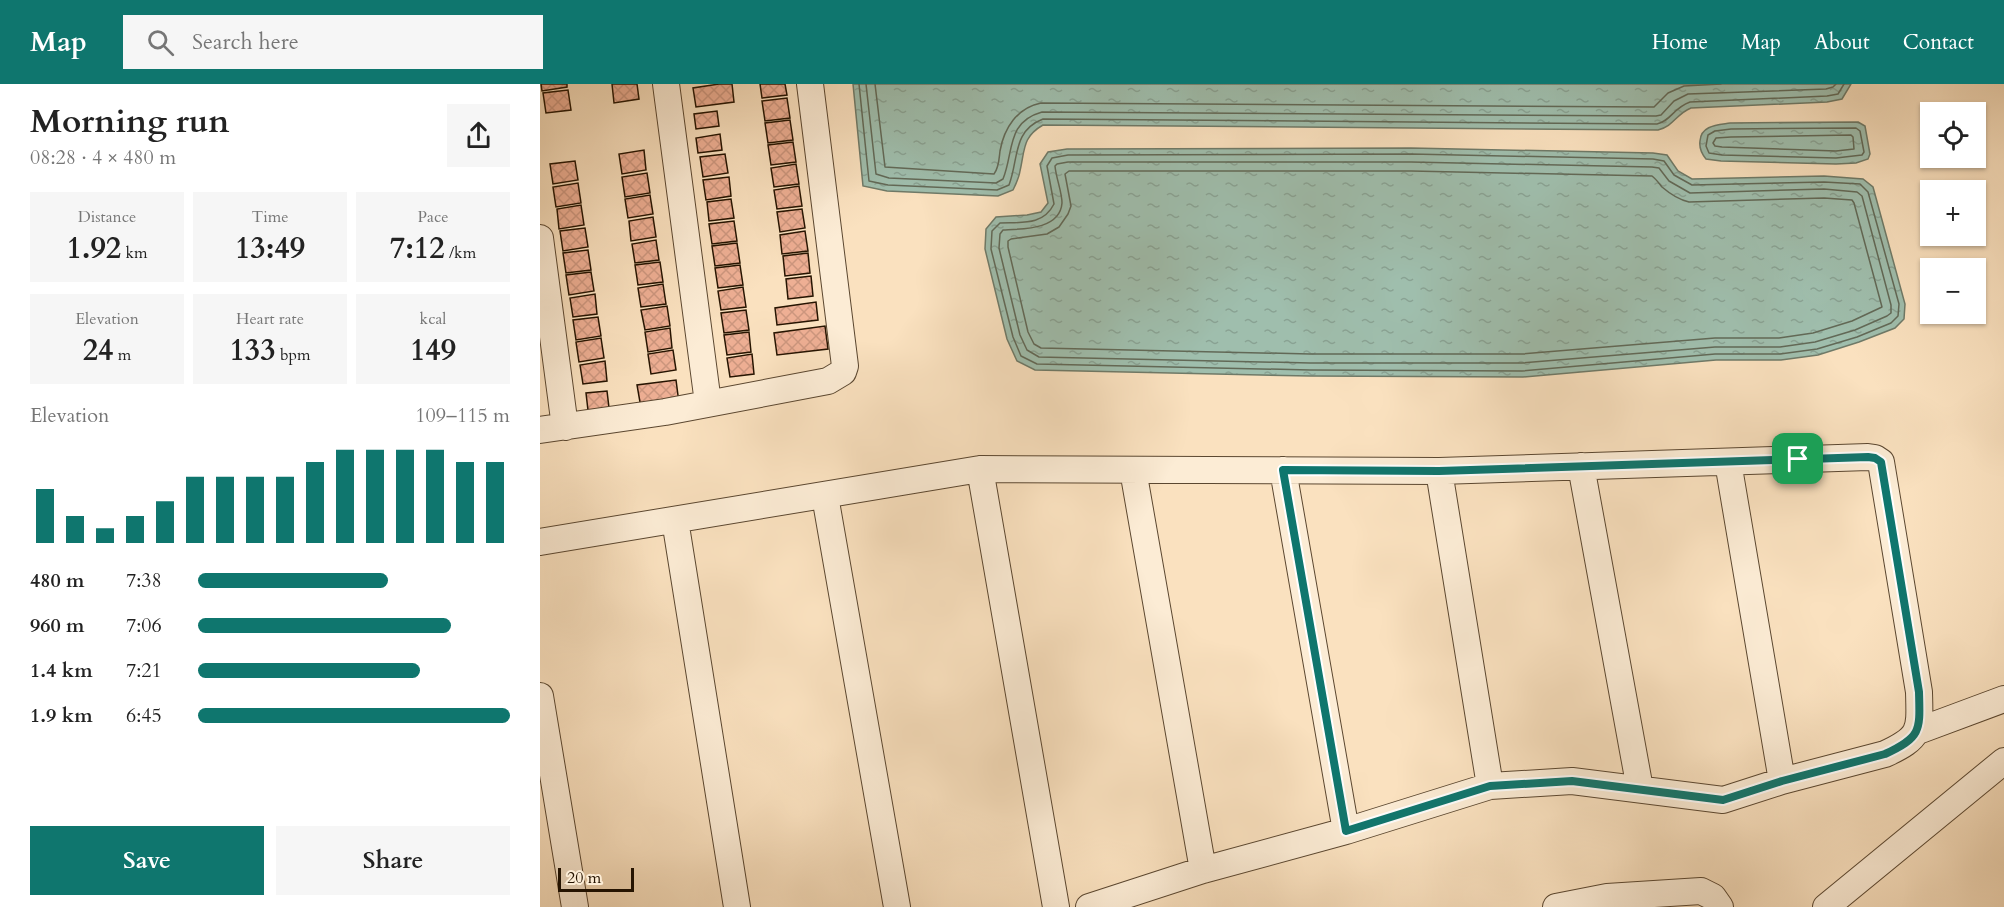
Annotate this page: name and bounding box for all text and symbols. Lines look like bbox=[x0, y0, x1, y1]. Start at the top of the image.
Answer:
search box bbox=[123, 15, 543, 69]
text: Map bbox=[30, 23, 87, 61]
icon: search bbox=[144, 26, 177, 59]
text: Search here bbox=[192, 27, 299, 57]
text: Home bbox=[1652, 28, 1708, 57]
text: Map bbox=[1741, 28, 1781, 57]
text: About bbox=[1814, 28, 1870, 57]
text: Contact bbox=[1903, 28, 1974, 57]
text: Morning run bbox=[30, 99, 230, 144]
map controls bbox=[1920, 102, 1986, 324]
button: locate bbox=[1920, 102, 1986, 168]
button: share bbox=[447, 104, 510, 167]
text: 08:28 · 4 × 480 m bbox=[30, 144, 176, 171]
button: + bbox=[1920, 180, 1986, 246]
text: Distance bbox=[78, 206, 136, 228]
text: Time bbox=[251, 206, 289, 228]
text: Pace bbox=[418, 206, 448, 228]
text: 1.92 bbox=[66, 228, 121, 269]
text: 13:49 bbox=[235, 228, 305, 269]
text: 7:12 bbox=[390, 228, 445, 269]
text: km bbox=[121, 242, 148, 264]
text: /km bbox=[445, 242, 476, 264]
button: − bbox=[1920, 258, 1986, 324]
text: Elevation bbox=[75, 308, 139, 330]
text: Heart rate bbox=[236, 308, 304, 330]
text: kcal bbox=[420, 308, 446, 330]
text: 24 bbox=[83, 330, 113, 371]
text: 133 bbox=[229, 330, 276, 371]
text: 149 bbox=[410, 330, 456, 371]
text: m bbox=[113, 344, 131, 366]
text: bpm bbox=[276, 344, 311, 366]
text: Elevation bbox=[30, 402, 109, 429]
text: 109–115 m bbox=[415, 402, 510, 429]
pin bbox=[1772, 433, 1823, 484]
icon: arrive bbox=[1781, 442, 1814, 475]
text: 480 m bbox=[30, 567, 85, 594]
text: 7:38 bbox=[126, 567, 162, 594]
text: 960 m bbox=[30, 612, 85, 639]
text: 7:06 bbox=[126, 612, 162, 639]
text: 1.4 km bbox=[30, 657, 93, 684]
text: 7:21 bbox=[126, 657, 162, 684]
text: 1.9 km bbox=[30, 702, 93, 729]
text: 6:45 bbox=[126, 702, 162, 729]
button: Save bbox=[30, 826, 264, 895]
button: Share bbox=[276, 826, 510, 895]
scale bar bbox=[558, 865, 634, 892]
text: 20 m bbox=[567, 867, 601, 889]

